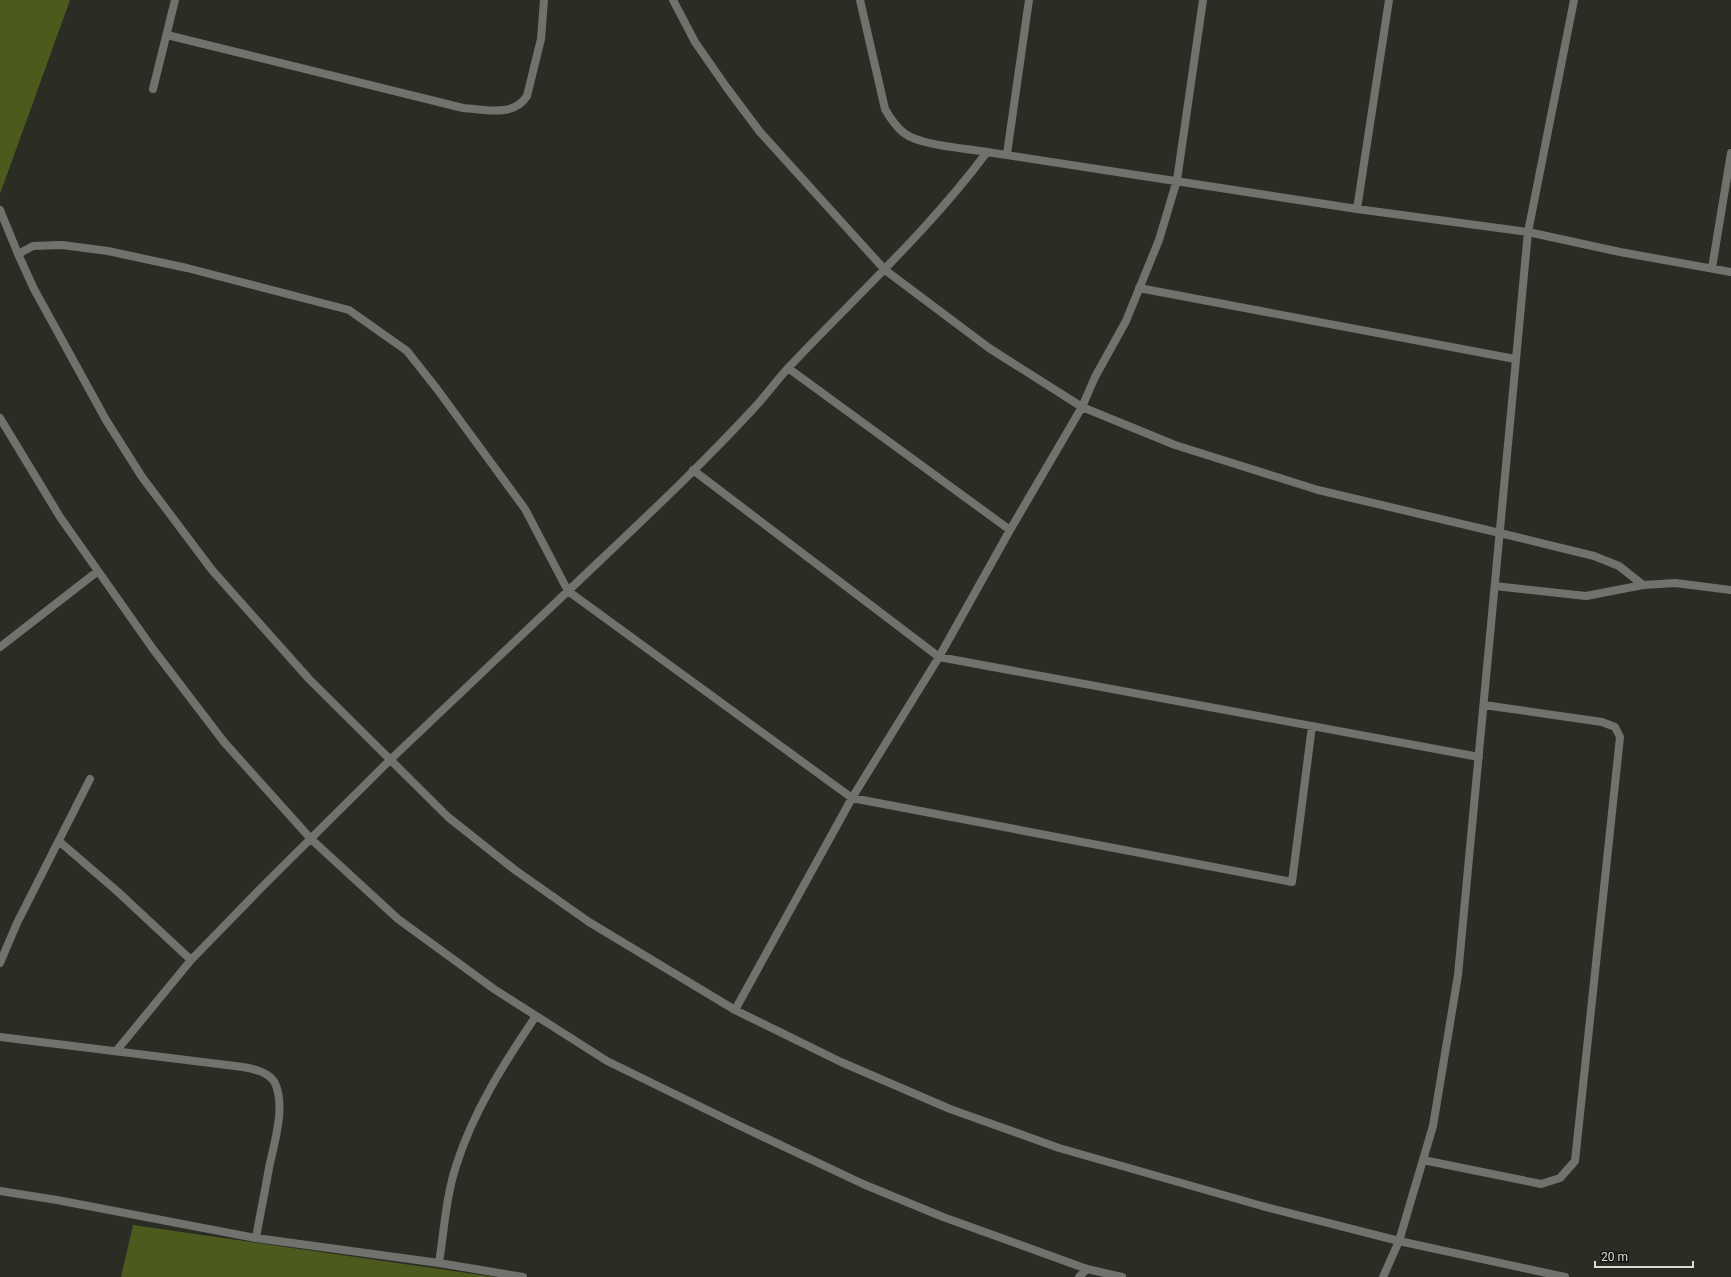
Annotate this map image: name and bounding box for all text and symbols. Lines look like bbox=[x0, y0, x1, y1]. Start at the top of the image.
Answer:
scale bar bbox=[1595, 1243, 1693, 1269]
text: 20 m bbox=[1601, 1250, 1628, 1264]

